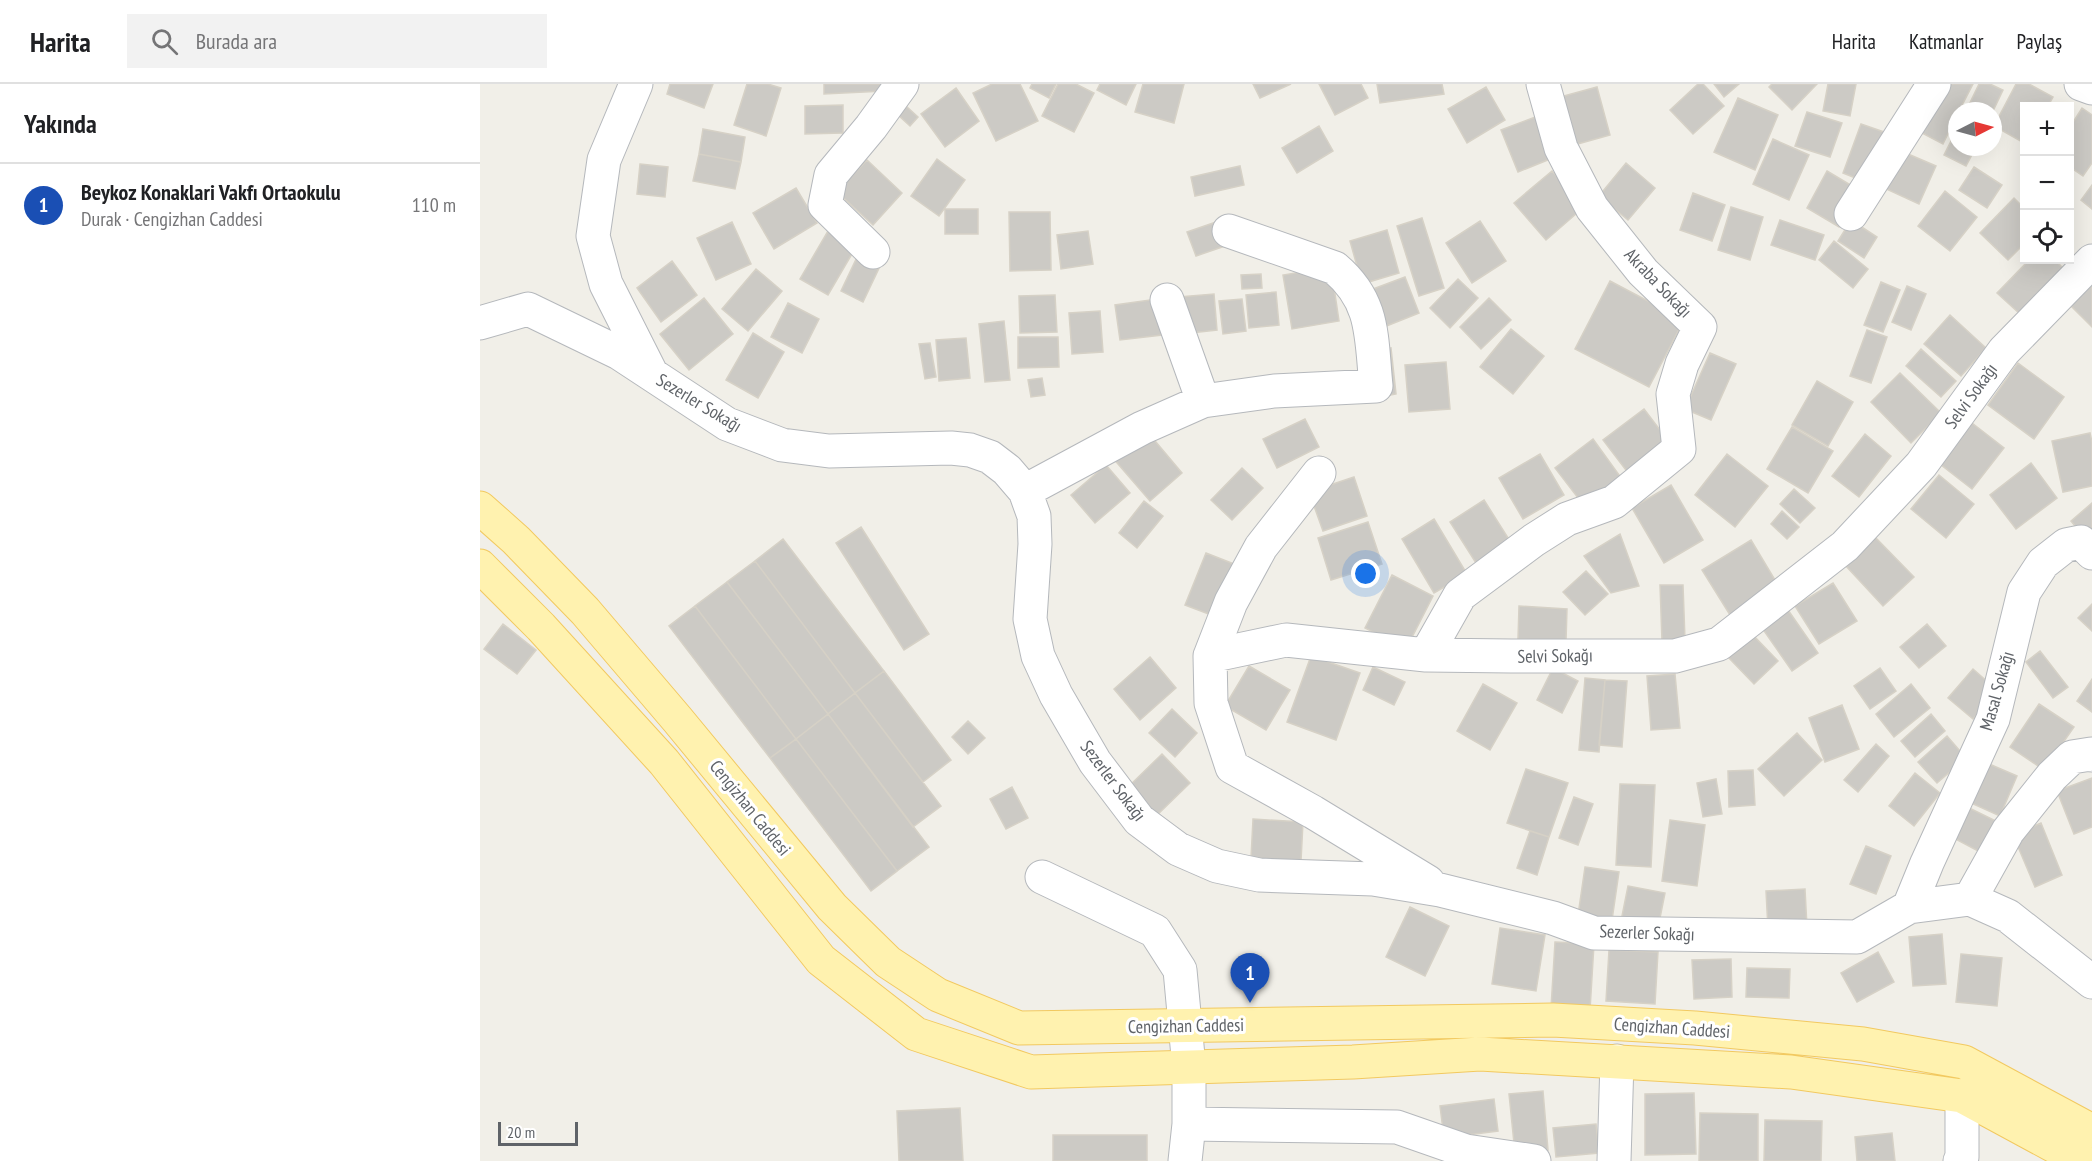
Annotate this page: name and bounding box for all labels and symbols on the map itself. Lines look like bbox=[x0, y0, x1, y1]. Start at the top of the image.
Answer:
north arrow bbox=[1948, 102, 2002, 156]
street label: Akraba Sokağı bbox=[1620, 243, 1697, 322]
street label: Selvi Sokağı bbox=[1939, 358, 2002, 433]
street label: Sezerler Sokağı bbox=[652, 368, 746, 437]
your location bbox=[1351, 559, 1380, 588]
street label: Selvi Sokağı bbox=[1517, 643, 1593, 668]
street label: Masal Sokağı bbox=[1974, 649, 2019, 733]
street label: Sezerler Sokağı bbox=[1076, 736, 1151, 826]
street label: Cengizhan Caddesi bbox=[705, 755, 796, 860]
street label: Sezerler Sokağı bbox=[1599, 919, 1695, 946]
pin: 1 bbox=[1230, 954, 1270, 1003]
street label: Cengizhan Caddesi bbox=[1613, 1012, 1731, 1043]
street label: Cengizhan Caddesi bbox=[1128, 1013, 1244, 1038]
scale bar bbox=[498, 1119, 578, 1146]

